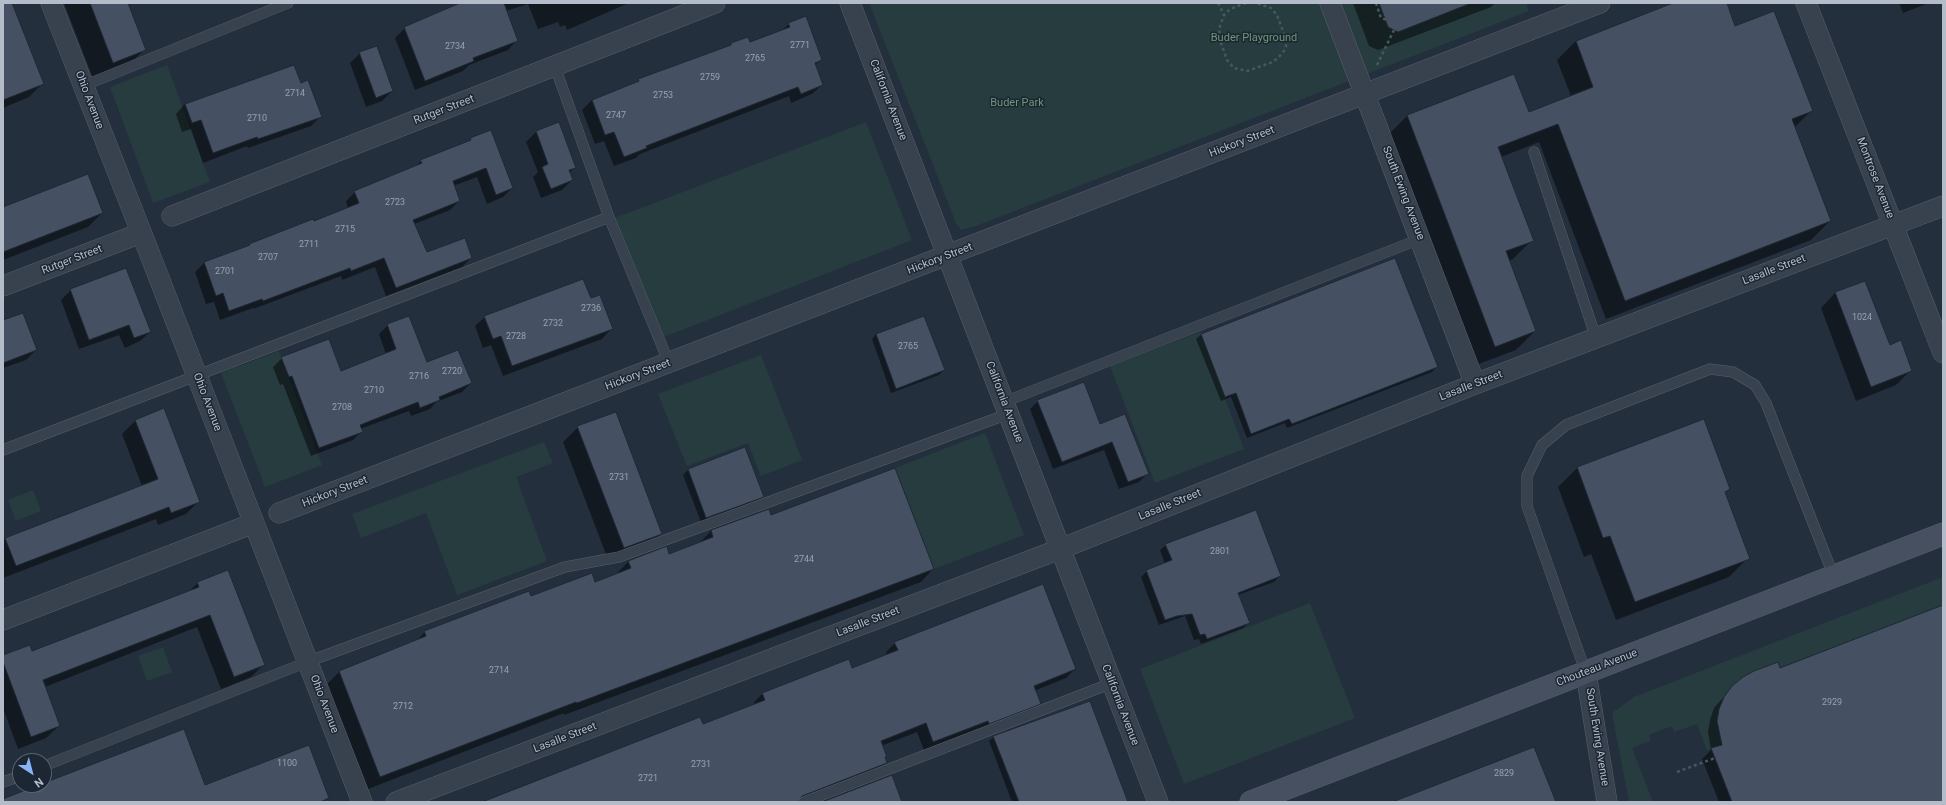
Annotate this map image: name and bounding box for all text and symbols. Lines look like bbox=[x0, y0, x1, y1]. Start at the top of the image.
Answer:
park label: Buder Playground bbox=[1211, 31, 1297, 45]
house number: 2771 bbox=[790, 41, 810, 51]
house number: 2734 bbox=[445, 42, 465, 52]
house number: 2765 bbox=[745, 54, 765, 64]
street label: California Avenue bbox=[866, 58, 910, 142]
street label: Ohio Avenue bbox=[72, 69, 106, 131]
house number: 2759 bbox=[700, 73, 720, 83]
house number: 2714 bbox=[285, 89, 305, 99]
house number: 2753 bbox=[653, 91, 673, 101]
street label: Rutger Street bbox=[412, 92, 476, 128]
park label: Buder Park bbox=[990, 96, 1044, 110]
house number: 2747 bbox=[606, 111, 626, 121]
house number: 2710 bbox=[247, 114, 267, 124]
street label: Hickory Street bbox=[1207, 123, 1277, 161]
street label: Montrose Avenue bbox=[1853, 136, 1897, 220]
street label: South Ewing Avenue bbox=[1379, 144, 1427, 242]
house number: 2723 bbox=[385, 198, 405, 208]
house number: 2715 bbox=[335, 225, 355, 235]
house number: 2711 bbox=[299, 240, 319, 250]
street label: Hickory Street bbox=[905, 240, 975, 278]
street label: Rutger Street bbox=[40, 242, 104, 278]
street label: Lasalle Street bbox=[1741, 252, 1807, 288]
house number: 2707 bbox=[258, 253, 278, 263]
house number: 2701 bbox=[215, 267, 235, 277]
house number: 2736 bbox=[581, 304, 601, 314]
house number: 1024 bbox=[1852, 313, 1872, 323]
house number: 2732 bbox=[543, 319, 563, 329]
house number: 2728 bbox=[506, 332, 526, 342]
house number: 2765 bbox=[898, 342, 918, 352]
street label: Hickory Street bbox=[603, 356, 673, 394]
street label: California Avenue bbox=[982, 360, 1026, 444]
house number: 2720 bbox=[442, 367, 462, 377]
street label: Lasalle Street bbox=[1438, 368, 1504, 404]
street label: Ohio Avenue bbox=[190, 371, 224, 433]
house number: 2716 bbox=[409, 372, 429, 382]
house number: 2710 bbox=[364, 386, 384, 396]
house number: 2708 bbox=[332, 403, 352, 413]
street label: Hickory Street bbox=[300, 473, 370, 511]
house number: 2731 bbox=[609, 473, 629, 483]
street label: Lasalle Street bbox=[1137, 486, 1203, 524]
house number: 2801 bbox=[1210, 547, 1230, 557]
house number: 2744 bbox=[794, 555, 814, 565]
street label: Lasalle Street bbox=[835, 604, 901, 640]
street label: Chouteau Avenue bbox=[1555, 646, 1639, 690]
street label: California Avenue bbox=[1098, 663, 1142, 747]
house number: 2714 bbox=[489, 666, 509, 676]
street label: Ohio Avenue bbox=[307, 673, 341, 735]
street label: South Ewing Avenue bbox=[1583, 687, 1611, 787]
house number: 2929 bbox=[1822, 698, 1842, 708]
house number: 2712 bbox=[393, 702, 413, 712]
street label: Lasalle Street bbox=[532, 720, 598, 756]
north arrow bbox=[12, 753, 52, 793]
house number: 1100 bbox=[277, 759, 297, 769]
house number: 2731 bbox=[691, 760, 711, 770]
house number: 2829 bbox=[1494, 769, 1514, 779]
house number: 2721 bbox=[638, 774, 658, 784]
text: N bbox=[32, 775, 46, 790]

